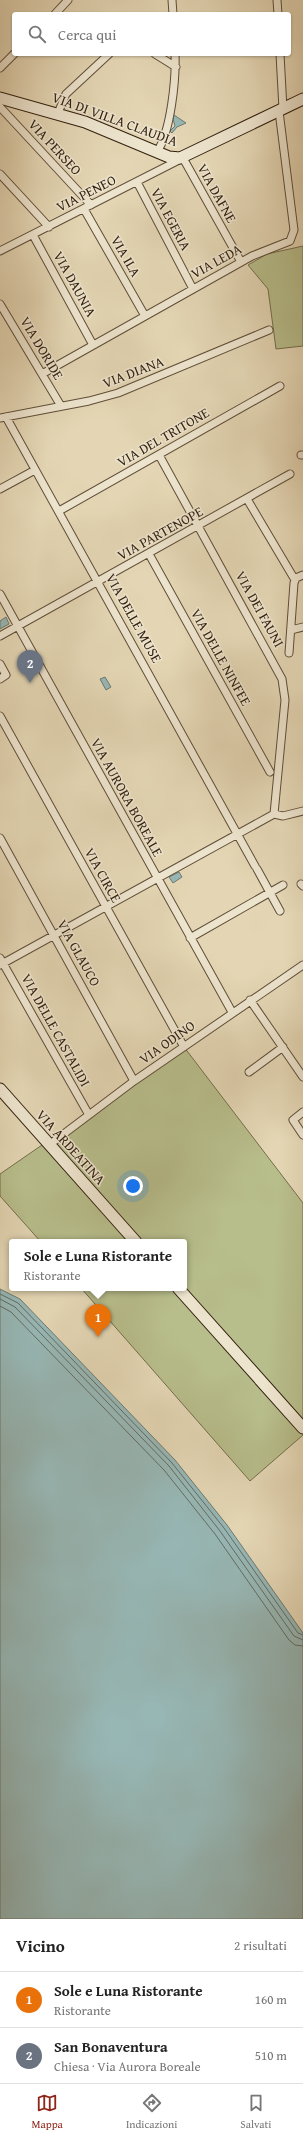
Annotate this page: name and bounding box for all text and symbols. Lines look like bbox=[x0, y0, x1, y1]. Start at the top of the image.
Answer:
search box bbox=[12, 12, 291, 56]
icon: search bbox=[26, 23, 48, 45]
text: Cerca qui bbox=[58, 24, 116, 45]
street label: VIA DI VILLA CLAUDIA bbox=[49, 87, 181, 151]
street label: VIA PERSEO bbox=[24, 115, 86, 179]
street label: VIA DAFNE bbox=[193, 160, 241, 226]
street label: VIA PENEO bbox=[53, 169, 119, 217]
street label: VIA EGERIA bbox=[146, 184, 196, 254]
street label: VIA ILA bbox=[106, 232, 146, 281]
street label: VIA LEDA bbox=[187, 239, 246, 283]
street label: VIA DAUNIA bbox=[49, 248, 102, 321]
street label: VIA DORIDE bbox=[15, 313, 69, 383]
street label: VIA DIANA bbox=[100, 351, 167, 393]
street label: VIA DEL TRITONE bbox=[113, 403, 213, 471]
street label: VIA PARTENOPE bbox=[114, 501, 206, 565]
street label: VIA DEI FAUNI bbox=[231, 567, 289, 651]
street label: VIA DELLE MUSE bbox=[101, 570, 167, 666]
street label: VIA DELLE NINFEE bbox=[186, 605, 256, 709]
pin: 2 bbox=[17, 650, 43, 683]
street label: VIA AURORA BOREALE bbox=[86, 734, 168, 860]
street label: VIA CIRCE bbox=[80, 844, 126, 906]
street label: VIA GLAUCO bbox=[52, 916, 106, 990]
street label: VIA DELLE CASTALIDI bbox=[17, 970, 95, 1090]
street label: VIA ODINO bbox=[135, 1015, 199, 1069]
street label: VIA ARDEATINA bbox=[32, 1105, 110, 1189]
your location bbox=[123, 1176, 143, 1196]
popup bbox=[9, 1239, 187, 1291]
text: Sole e Luna Ristorante bbox=[24, 1245, 172, 1266]
text: Ristorante bbox=[24, 1266, 81, 1285]
pin: 1 bbox=[85, 1304, 111, 1337]
text: Vicino bbox=[16, 1933, 65, 1958]
text: 2 risultati bbox=[234, 1936, 287, 1955]
text: Sole e Luna Ristorante bbox=[54, 1980, 203, 2001]
text: 1 bbox=[26, 1990, 32, 2009]
text: 160 m bbox=[255, 1990, 287, 2009]
text: Ristorante bbox=[54, 2001, 111, 2020]
text: San Bonaventura bbox=[54, 2036, 168, 2057]
text: 2 bbox=[26, 2046, 32, 2065]
text: 510 m bbox=[255, 2046, 287, 2065]
text: Chiesa · Via Aurora Boreale bbox=[54, 2057, 201, 2076]
tab: Mappa bbox=[32, 2092, 63, 2132]
tab: Indicazioni bbox=[126, 2092, 177, 2132]
tab: Salvati bbox=[240, 2092, 271, 2132]

